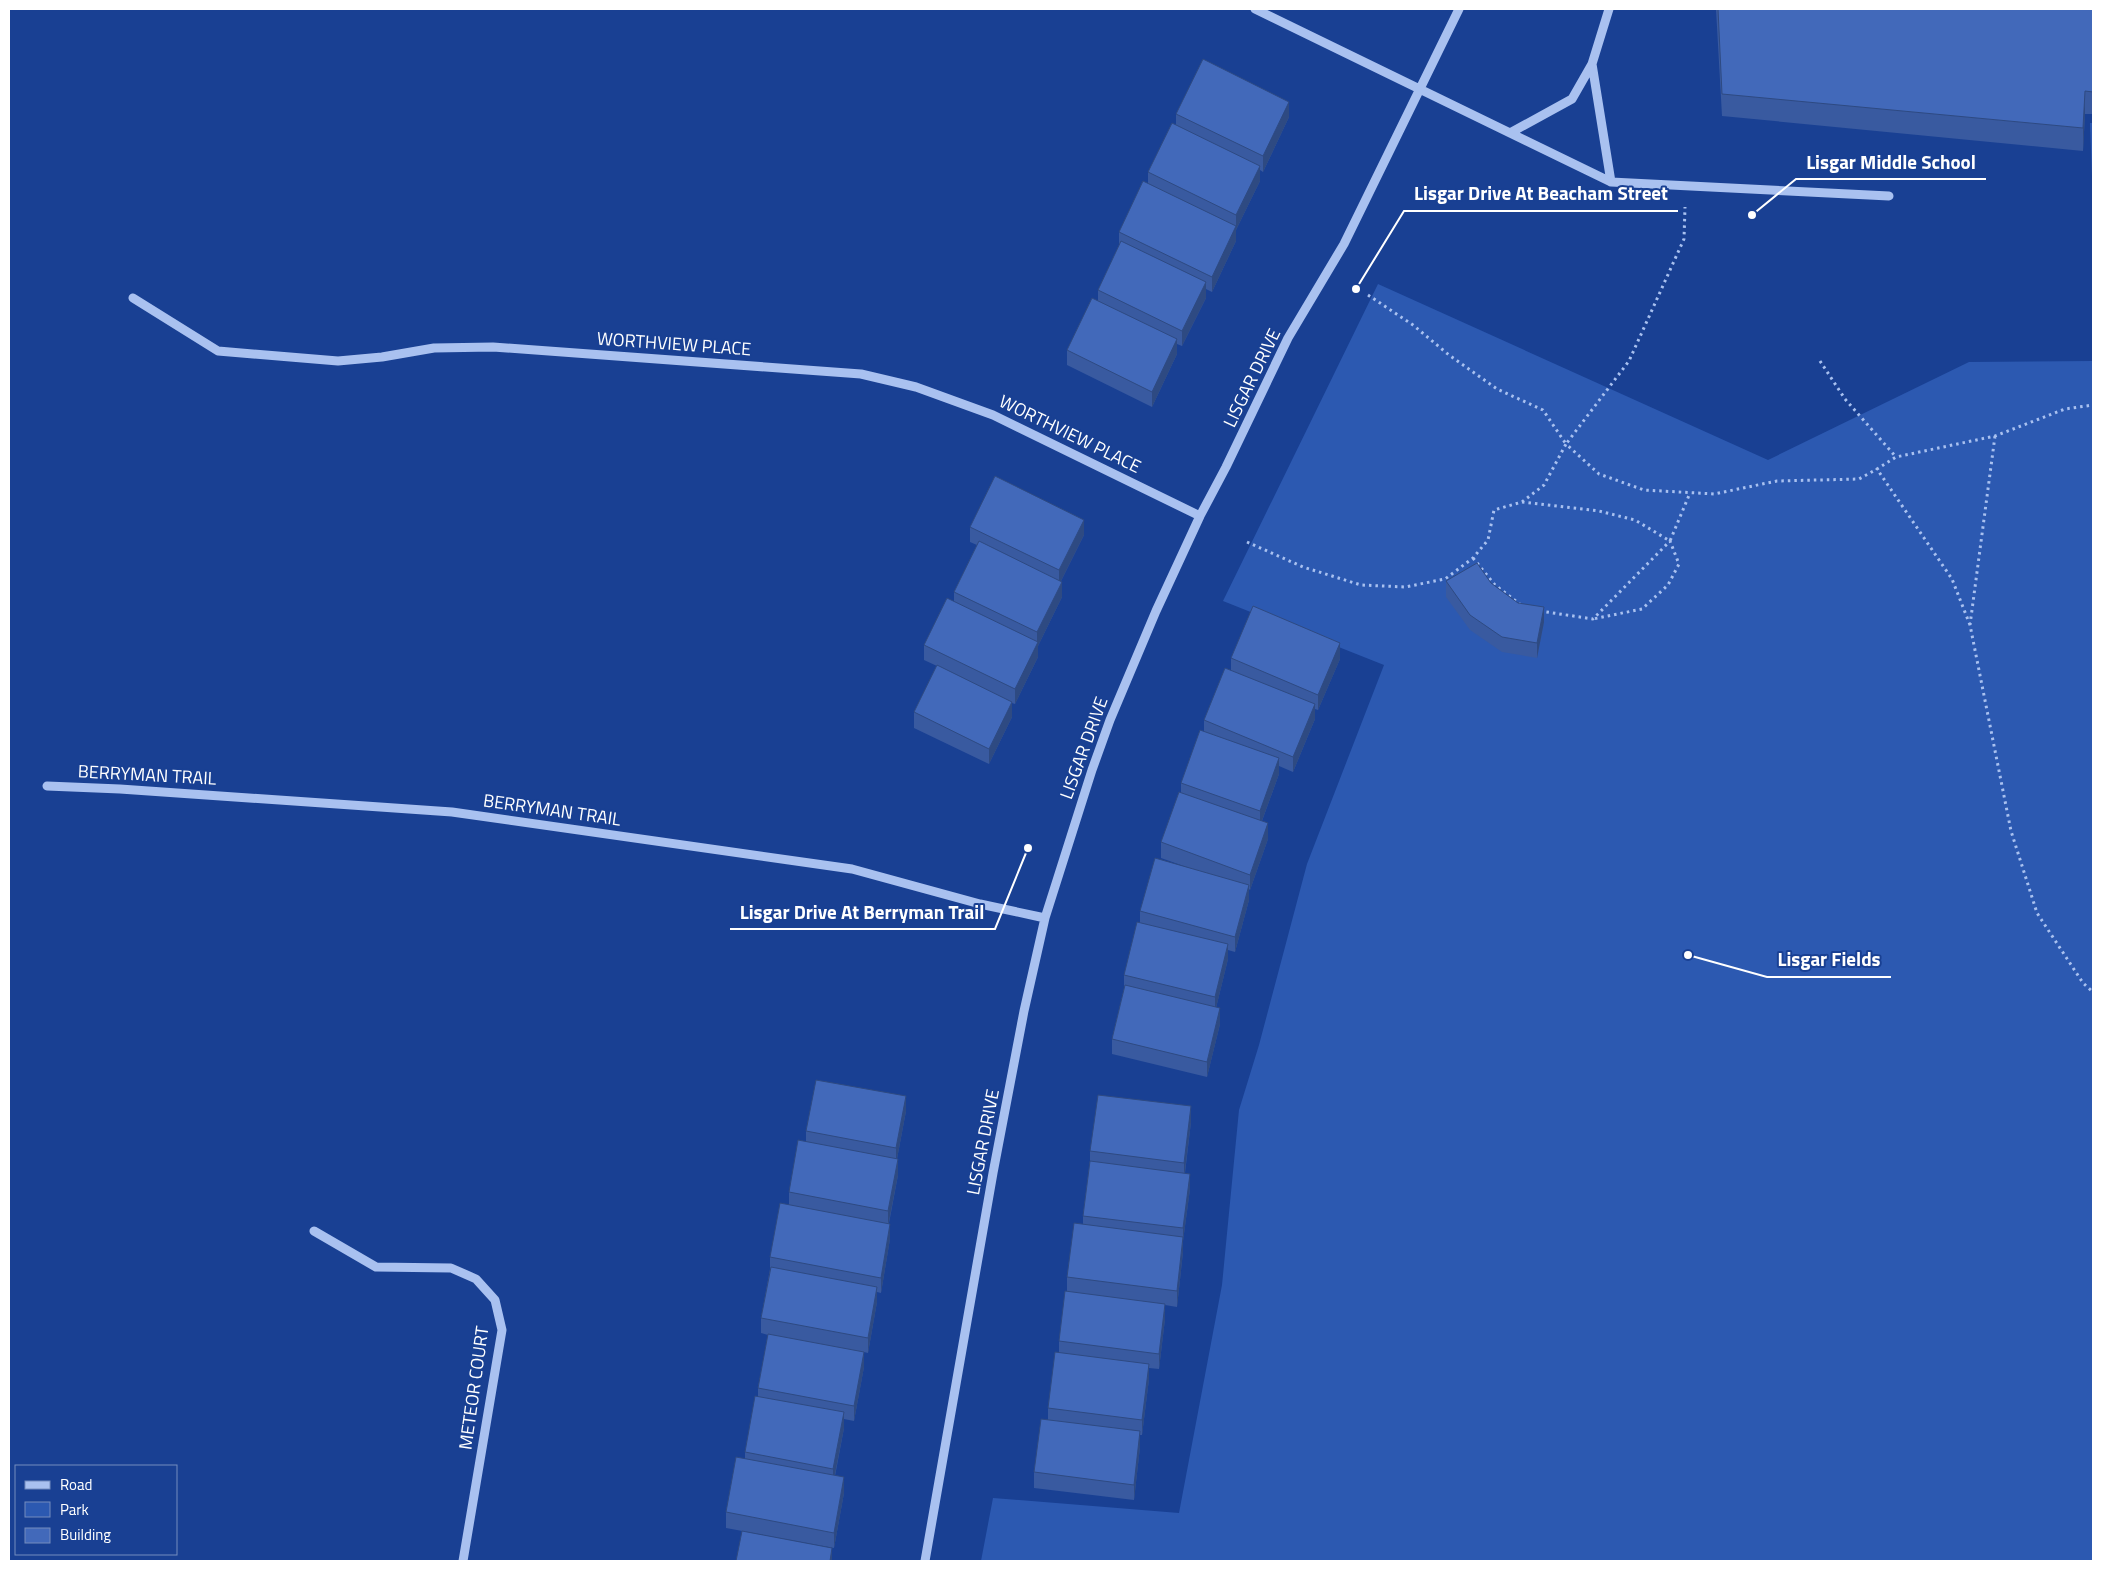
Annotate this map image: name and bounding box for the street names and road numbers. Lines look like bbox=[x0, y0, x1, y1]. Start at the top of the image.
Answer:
street label: LISGAR DRIVE bbox=[1216, 324, 1287, 432]
street label: WORTHVIEW PLACE bbox=[596, 325, 752, 362]
street label: WORTHVIEW PLACE bbox=[995, 388, 1146, 480]
street label: LISGAR DRIVE bbox=[1053, 693, 1115, 803]
street label: BERRYMAN TRAIL bbox=[77, 757, 217, 792]
street label: BERRYMAN TRAIL bbox=[482, 786, 623, 833]
street label: LISGAR DRIVE bbox=[959, 1087, 1006, 1197]
street label: METEOR COURT bbox=[451, 1324, 496, 1452]

